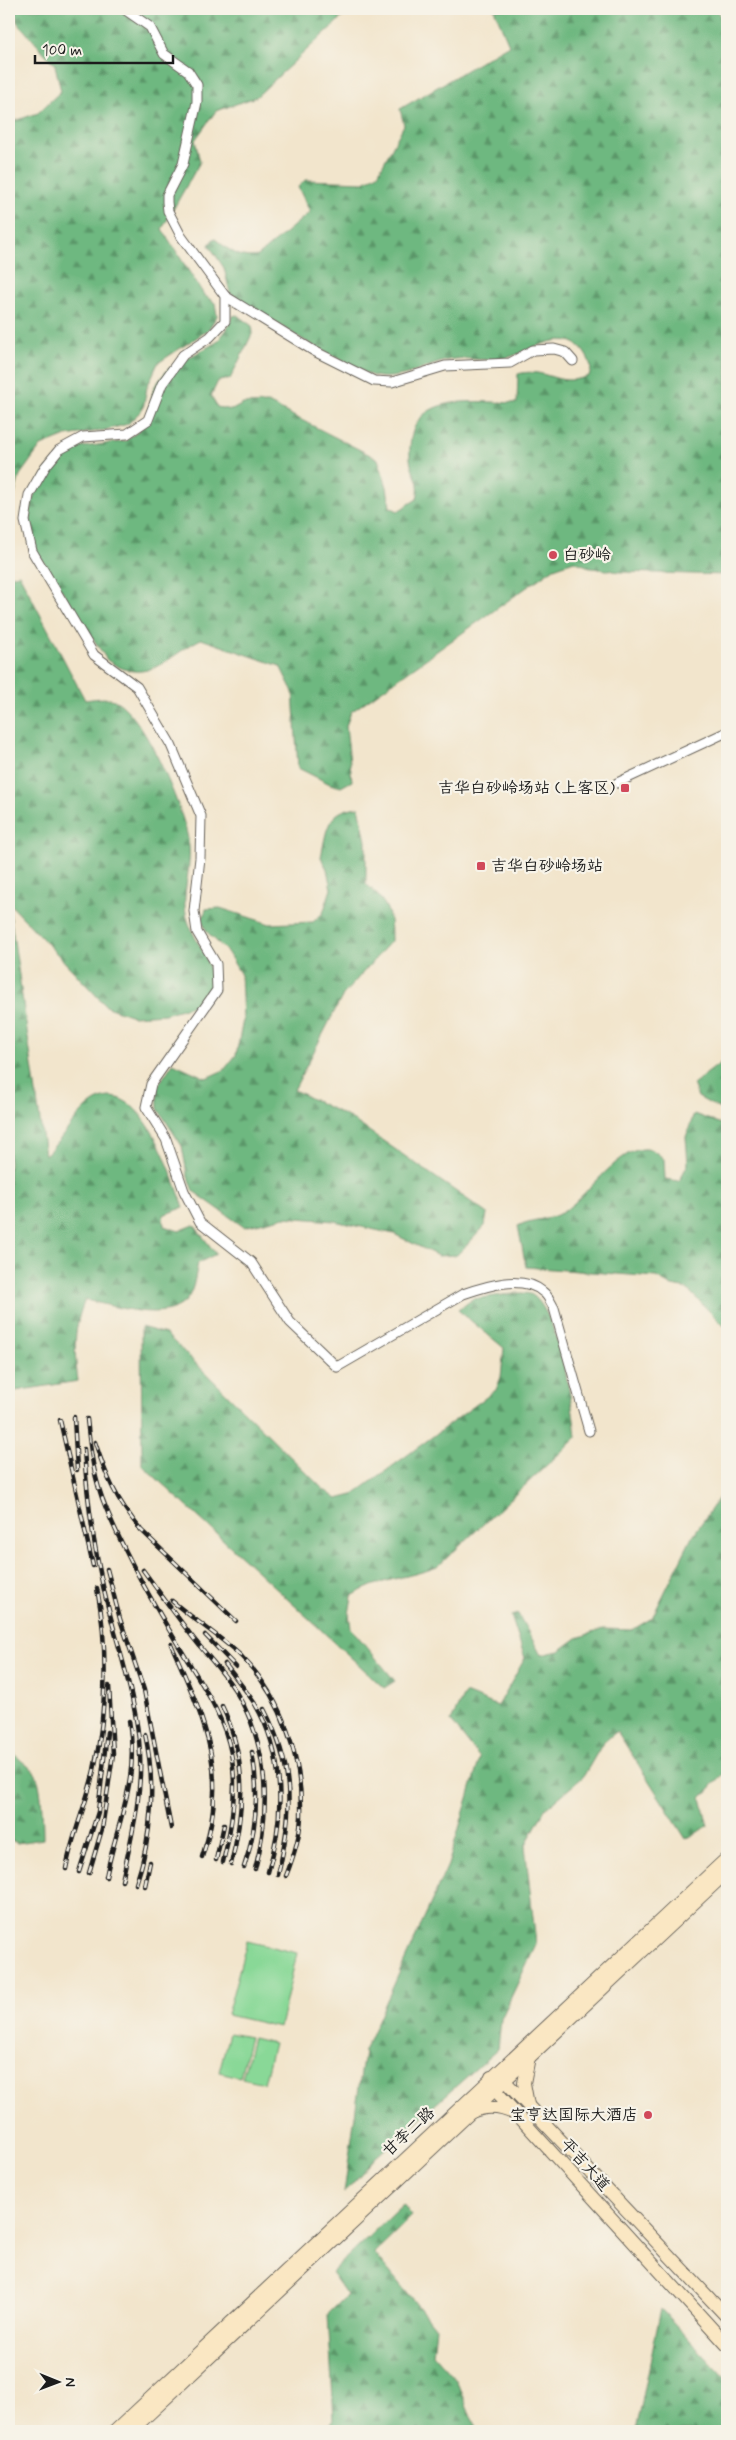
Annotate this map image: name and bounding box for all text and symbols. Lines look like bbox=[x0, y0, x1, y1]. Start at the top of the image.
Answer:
scale bar bbox=[35, 32, 172, 64]
text: 100 m bbox=[42, 41, 82, 61]
place label: 白砂岭 bbox=[563, 545, 611, 566]
marker: 白砂岭 bbox=[547, 549, 559, 561]
place label: 吉华白砂岭场站 (上客区) bbox=[438, 778, 615, 799]
marker: 吉华白砂岭场站 (上客区) bbox=[619, 782, 631, 794]
place label: 吉华白砂岭场站 bbox=[491, 856, 603, 877]
marker: 吉华白砂岭场站 bbox=[475, 860, 487, 872]
street label: 甘李二路 bbox=[378, 2102, 440, 2162]
place label: 宝亨达国际大酒店 bbox=[510, 2105, 638, 2126]
marker: 宝亨达国际大酒店 bbox=[642, 2109, 654, 2121]
street label: 平吉大道 bbox=[556, 2134, 614, 2196]
north arrow bbox=[32, 2358, 82, 2408]
text: N bbox=[61, 2377, 79, 2387]

